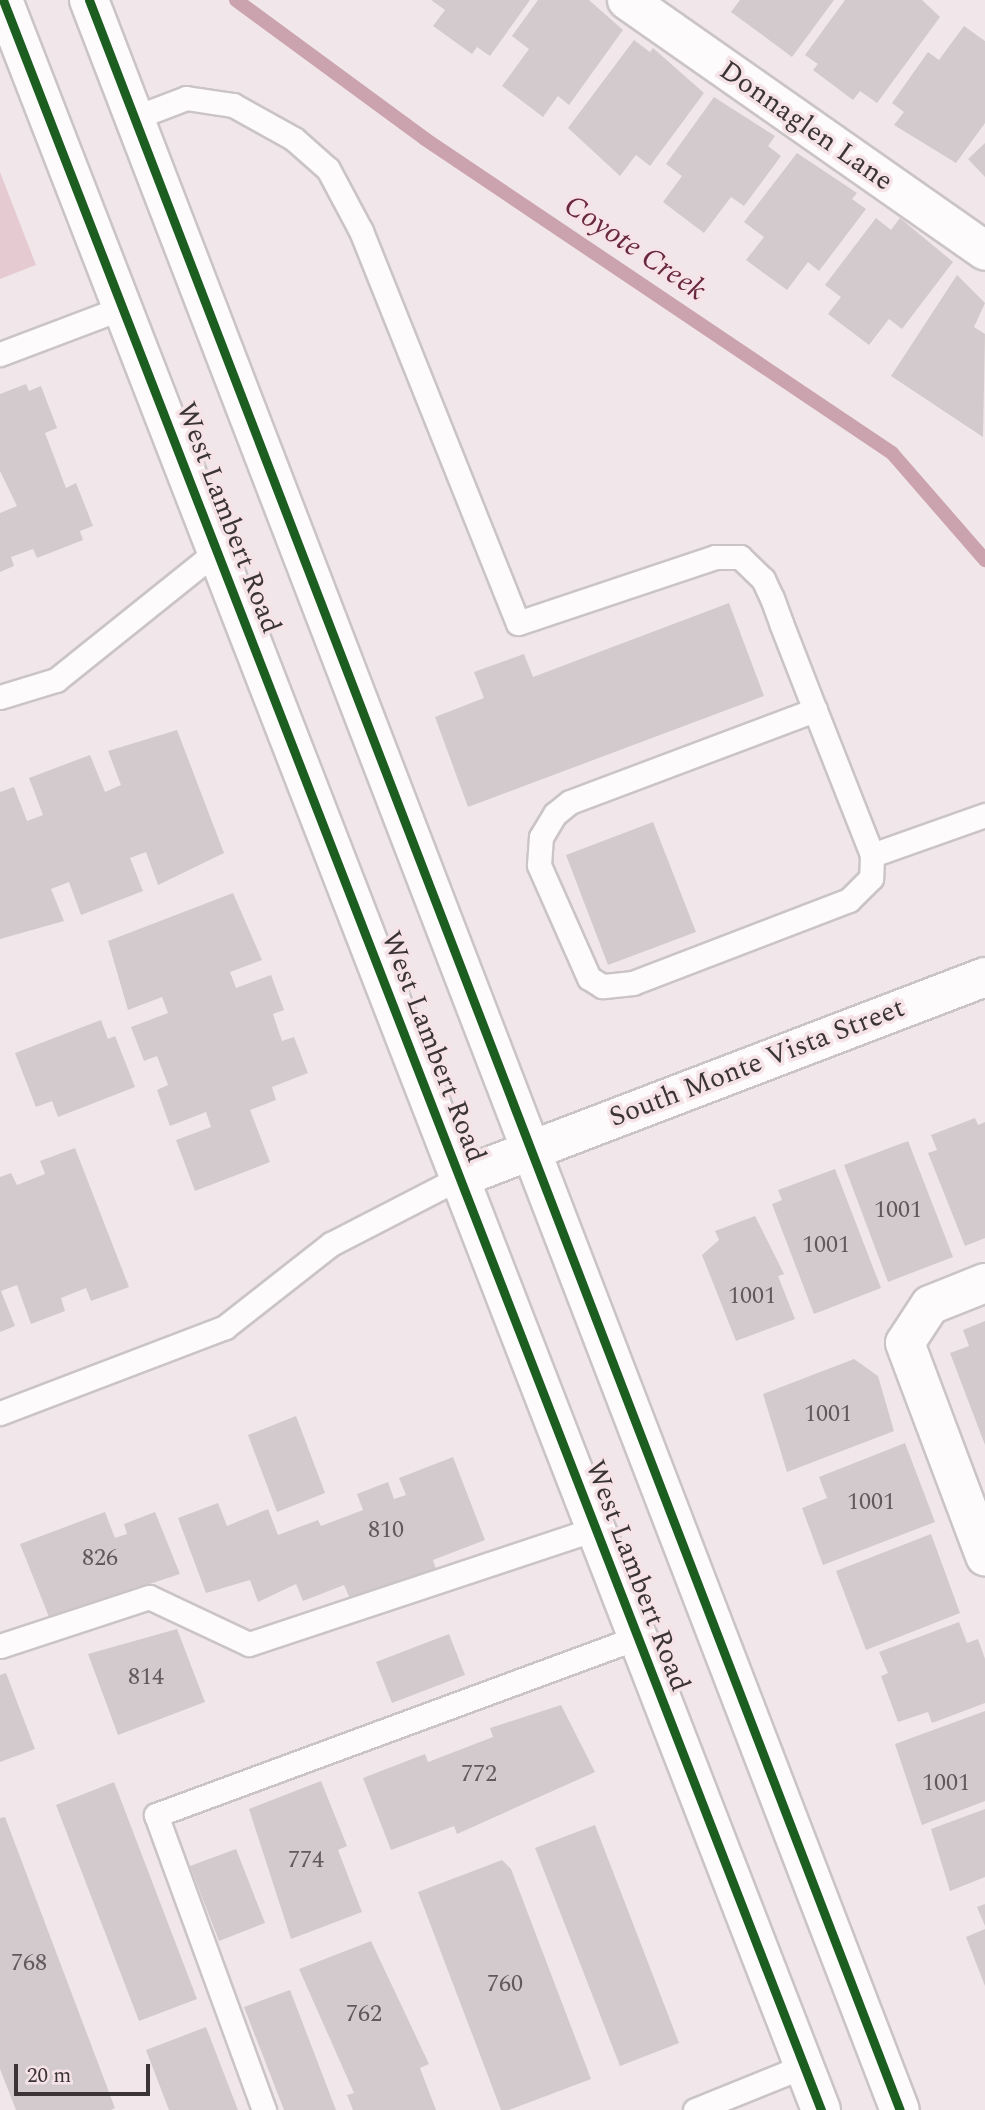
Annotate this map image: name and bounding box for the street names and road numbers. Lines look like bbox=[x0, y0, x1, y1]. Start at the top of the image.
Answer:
street label: Donnaglen Lane bbox=[713, 54, 899, 198]
street label: West Lambert Road bbox=[168, 398, 288, 638]
street label: West Lambert Road bbox=[373, 927, 493, 1167]
street label: South Monte Vista Street bbox=[605, 991, 909, 1135]
street label: West Lambert Road bbox=[577, 1456, 697, 1696]

